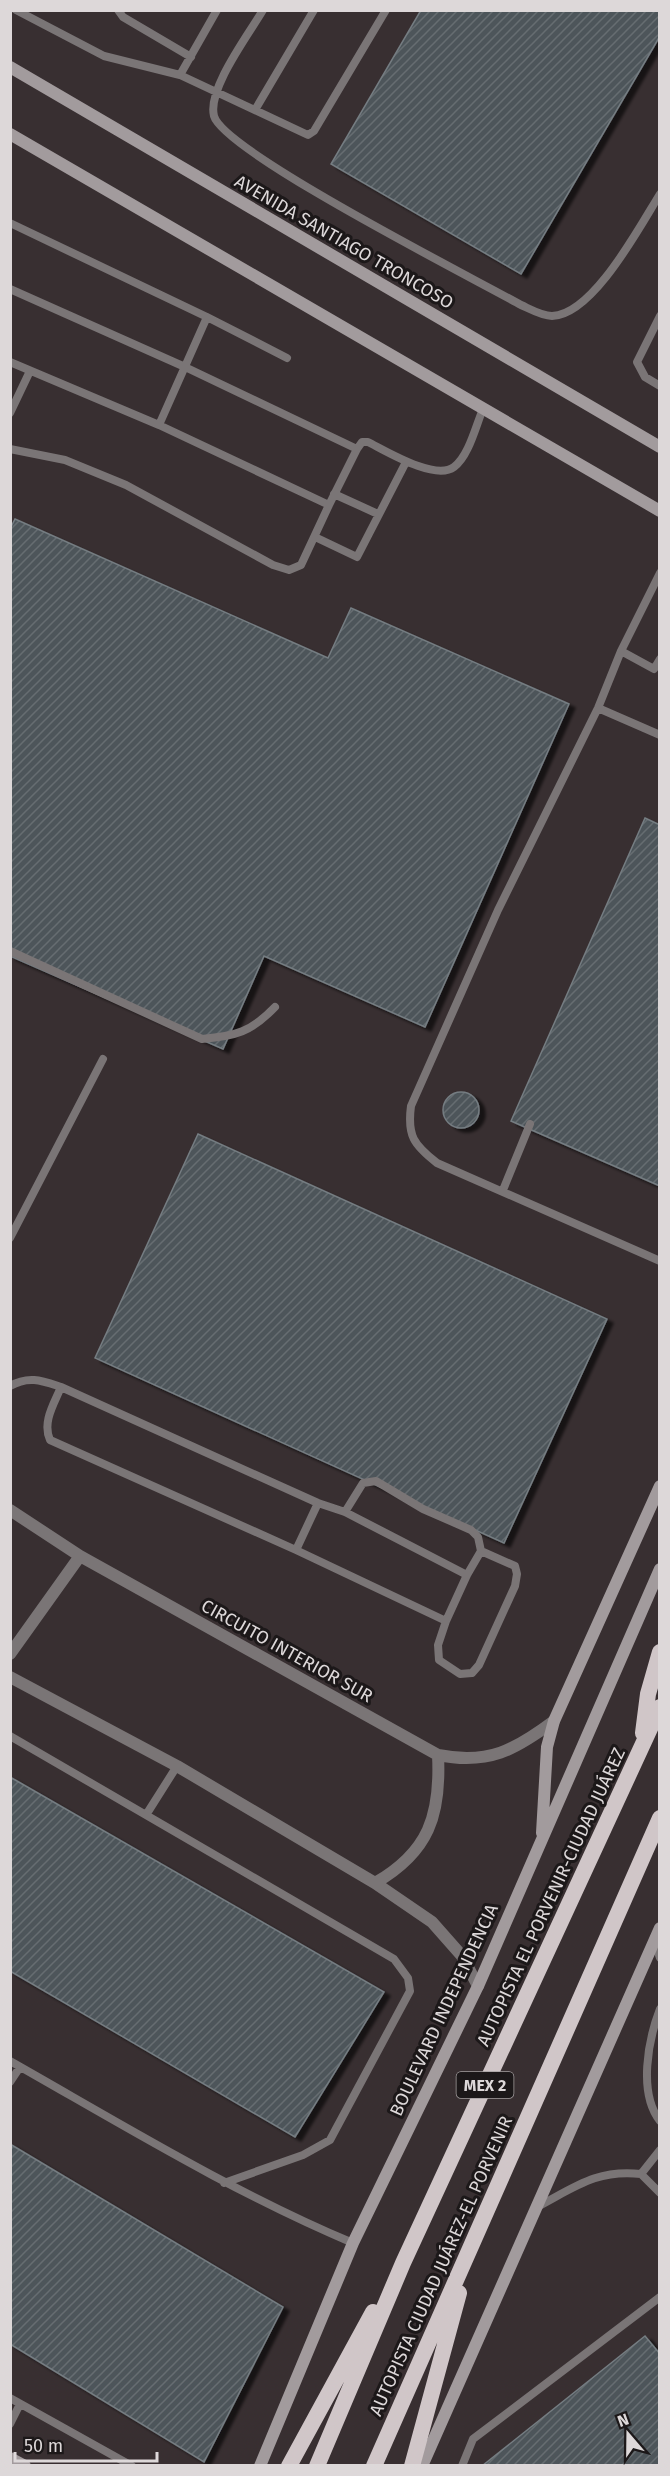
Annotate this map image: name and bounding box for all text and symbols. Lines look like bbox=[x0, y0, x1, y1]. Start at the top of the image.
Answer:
street label: AVENIDA SANTIAGO TRONCOSO bbox=[231, 170, 457, 314]
street label: CIRCUITO INTERIOR SUR bbox=[197, 1595, 377, 1707]
street label: AUTOPISTA EL PORVENIR-CIUDAD JUÁREZ bbox=[471, 1744, 630, 2050]
street label: BOULEVARD INDEPENDENCIA bbox=[385, 1900, 503, 2120]
road number: MEX 2 bbox=[456, 2072, 514, 2098]
street label: AUTOPISTA CIUDAD JUÁREZ-EL PORVENIR bbox=[364, 2112, 517, 2419]
north arrow bbox=[598, 2404, 658, 2464]
text: N bbox=[615, 2410, 631, 2431]
scale bar bbox=[15, 2425, 158, 2463]
text: 50 m bbox=[24, 2435, 63, 2457]

